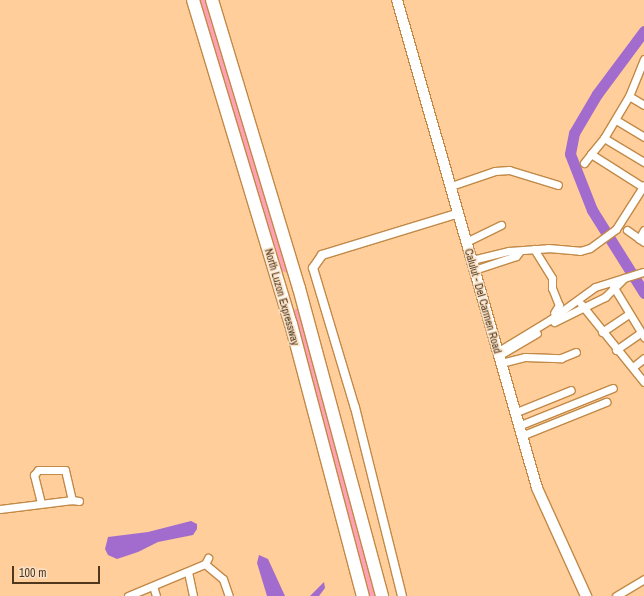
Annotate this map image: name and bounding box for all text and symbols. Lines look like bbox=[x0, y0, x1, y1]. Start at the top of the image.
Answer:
street label: North Luzon Expressway bbox=[262, 247, 302, 347]
street label: Calulut - Del Carmen Road bbox=[462, 247, 504, 355]
scale bar bbox=[14, 558, 102, 584]
text: 100 m bbox=[19, 565, 46, 581]

